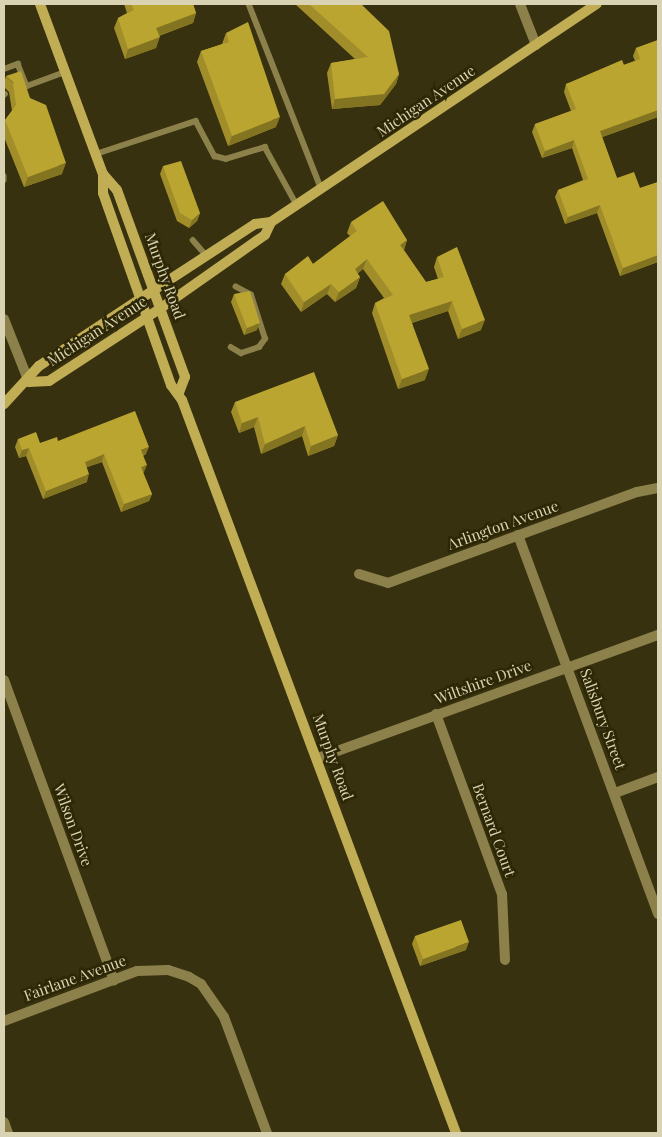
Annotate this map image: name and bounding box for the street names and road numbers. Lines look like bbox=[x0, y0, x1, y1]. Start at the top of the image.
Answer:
street label: Michigan Avenue bbox=[373, 61, 479, 141]
street label: Murphy Road bbox=[141, 230, 189, 322]
street label: Michigan Avenue bbox=[44, 292, 150, 370]
street label: Arlington Avenue bbox=[445, 497, 561, 553]
street label: Wiltshire Drive bbox=[432, 656, 534, 708]
street label: Salisbury Street bbox=[576, 666, 630, 772]
street label: Murphy Road bbox=[309, 711, 357, 803]
street label: Wilson Drive bbox=[50, 781, 96, 869]
street label: Bernard Court bbox=[469, 781, 519, 879]
street label: Fairlane Avenue bbox=[21, 951, 129, 1005]

